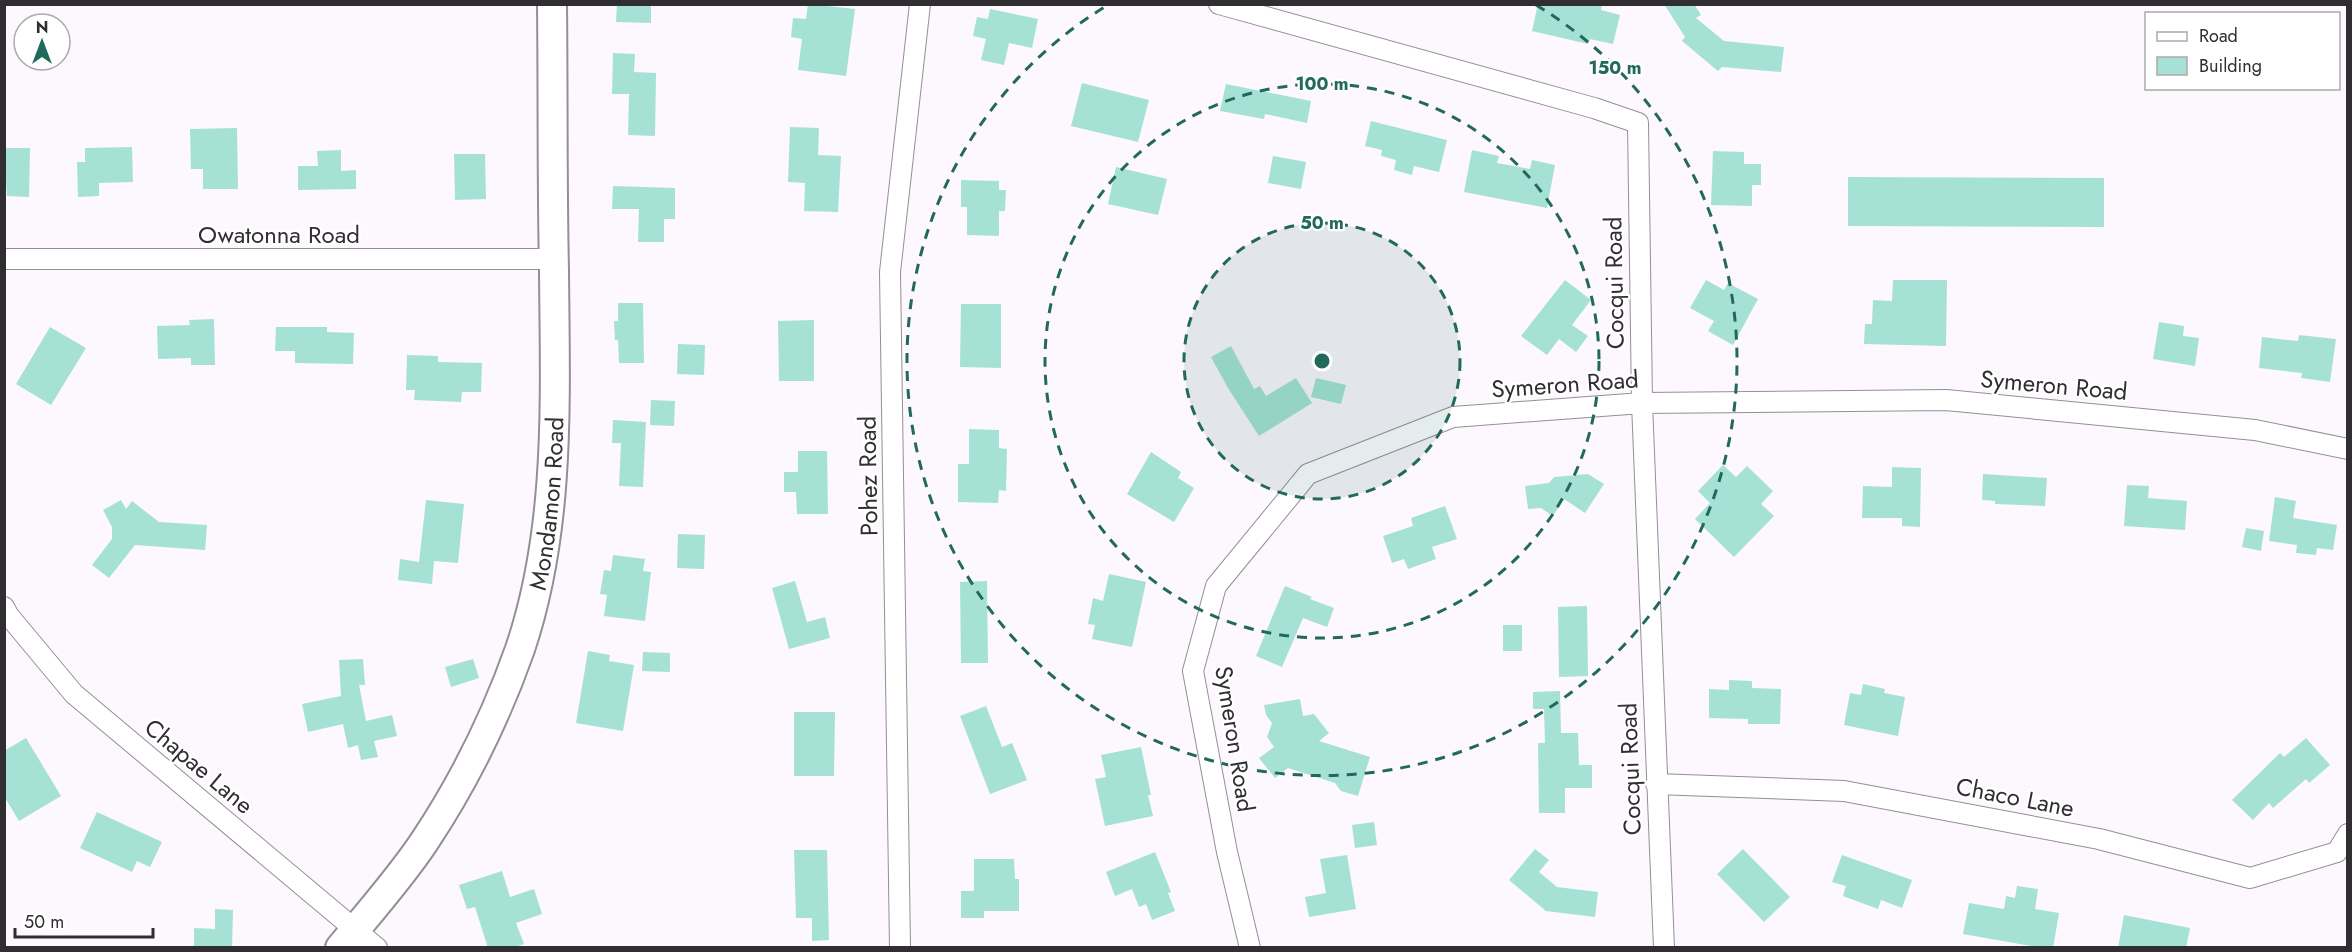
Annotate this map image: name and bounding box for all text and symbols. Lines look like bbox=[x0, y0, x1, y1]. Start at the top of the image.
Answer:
north arrow bbox=[12, 12, 72, 72]
legend bbox=[2145, 12, 2340, 90]
text: N bbox=[36, 16, 48, 39]
text: Road bbox=[2199, 23, 2238, 49]
text: Building bbox=[2199, 53, 2262, 79]
text: 150 m bbox=[1589, 55, 1641, 81]
text: 100 m bbox=[1295, 71, 1349, 97]
text: 50 m bbox=[1300, 210, 1344, 236]
street label: Cocqui Road bbox=[1595, 216, 1633, 350]
street label: Owatonna Road bbox=[198, 217, 360, 252]
centre of rings bbox=[1312, 351, 1332, 371]
street label: Symeron Road bbox=[1490, 361, 1640, 407]
street label: Symeron Road bbox=[1979, 361, 2129, 409]
street label: Mondamon Road bbox=[519, 416, 572, 593]
street label: Pohez Road bbox=[849, 416, 887, 536]
street label: Symeron Road bbox=[1206, 663, 1264, 815]
street label: Cocqui Road bbox=[1610, 702, 1650, 836]
street label: Chapae Lane bbox=[137, 710, 261, 822]
street label: Chaco Lane bbox=[1953, 768, 2077, 826]
scale bar bbox=[15, 901, 153, 939]
text: 50 m bbox=[24, 909, 64, 935]

